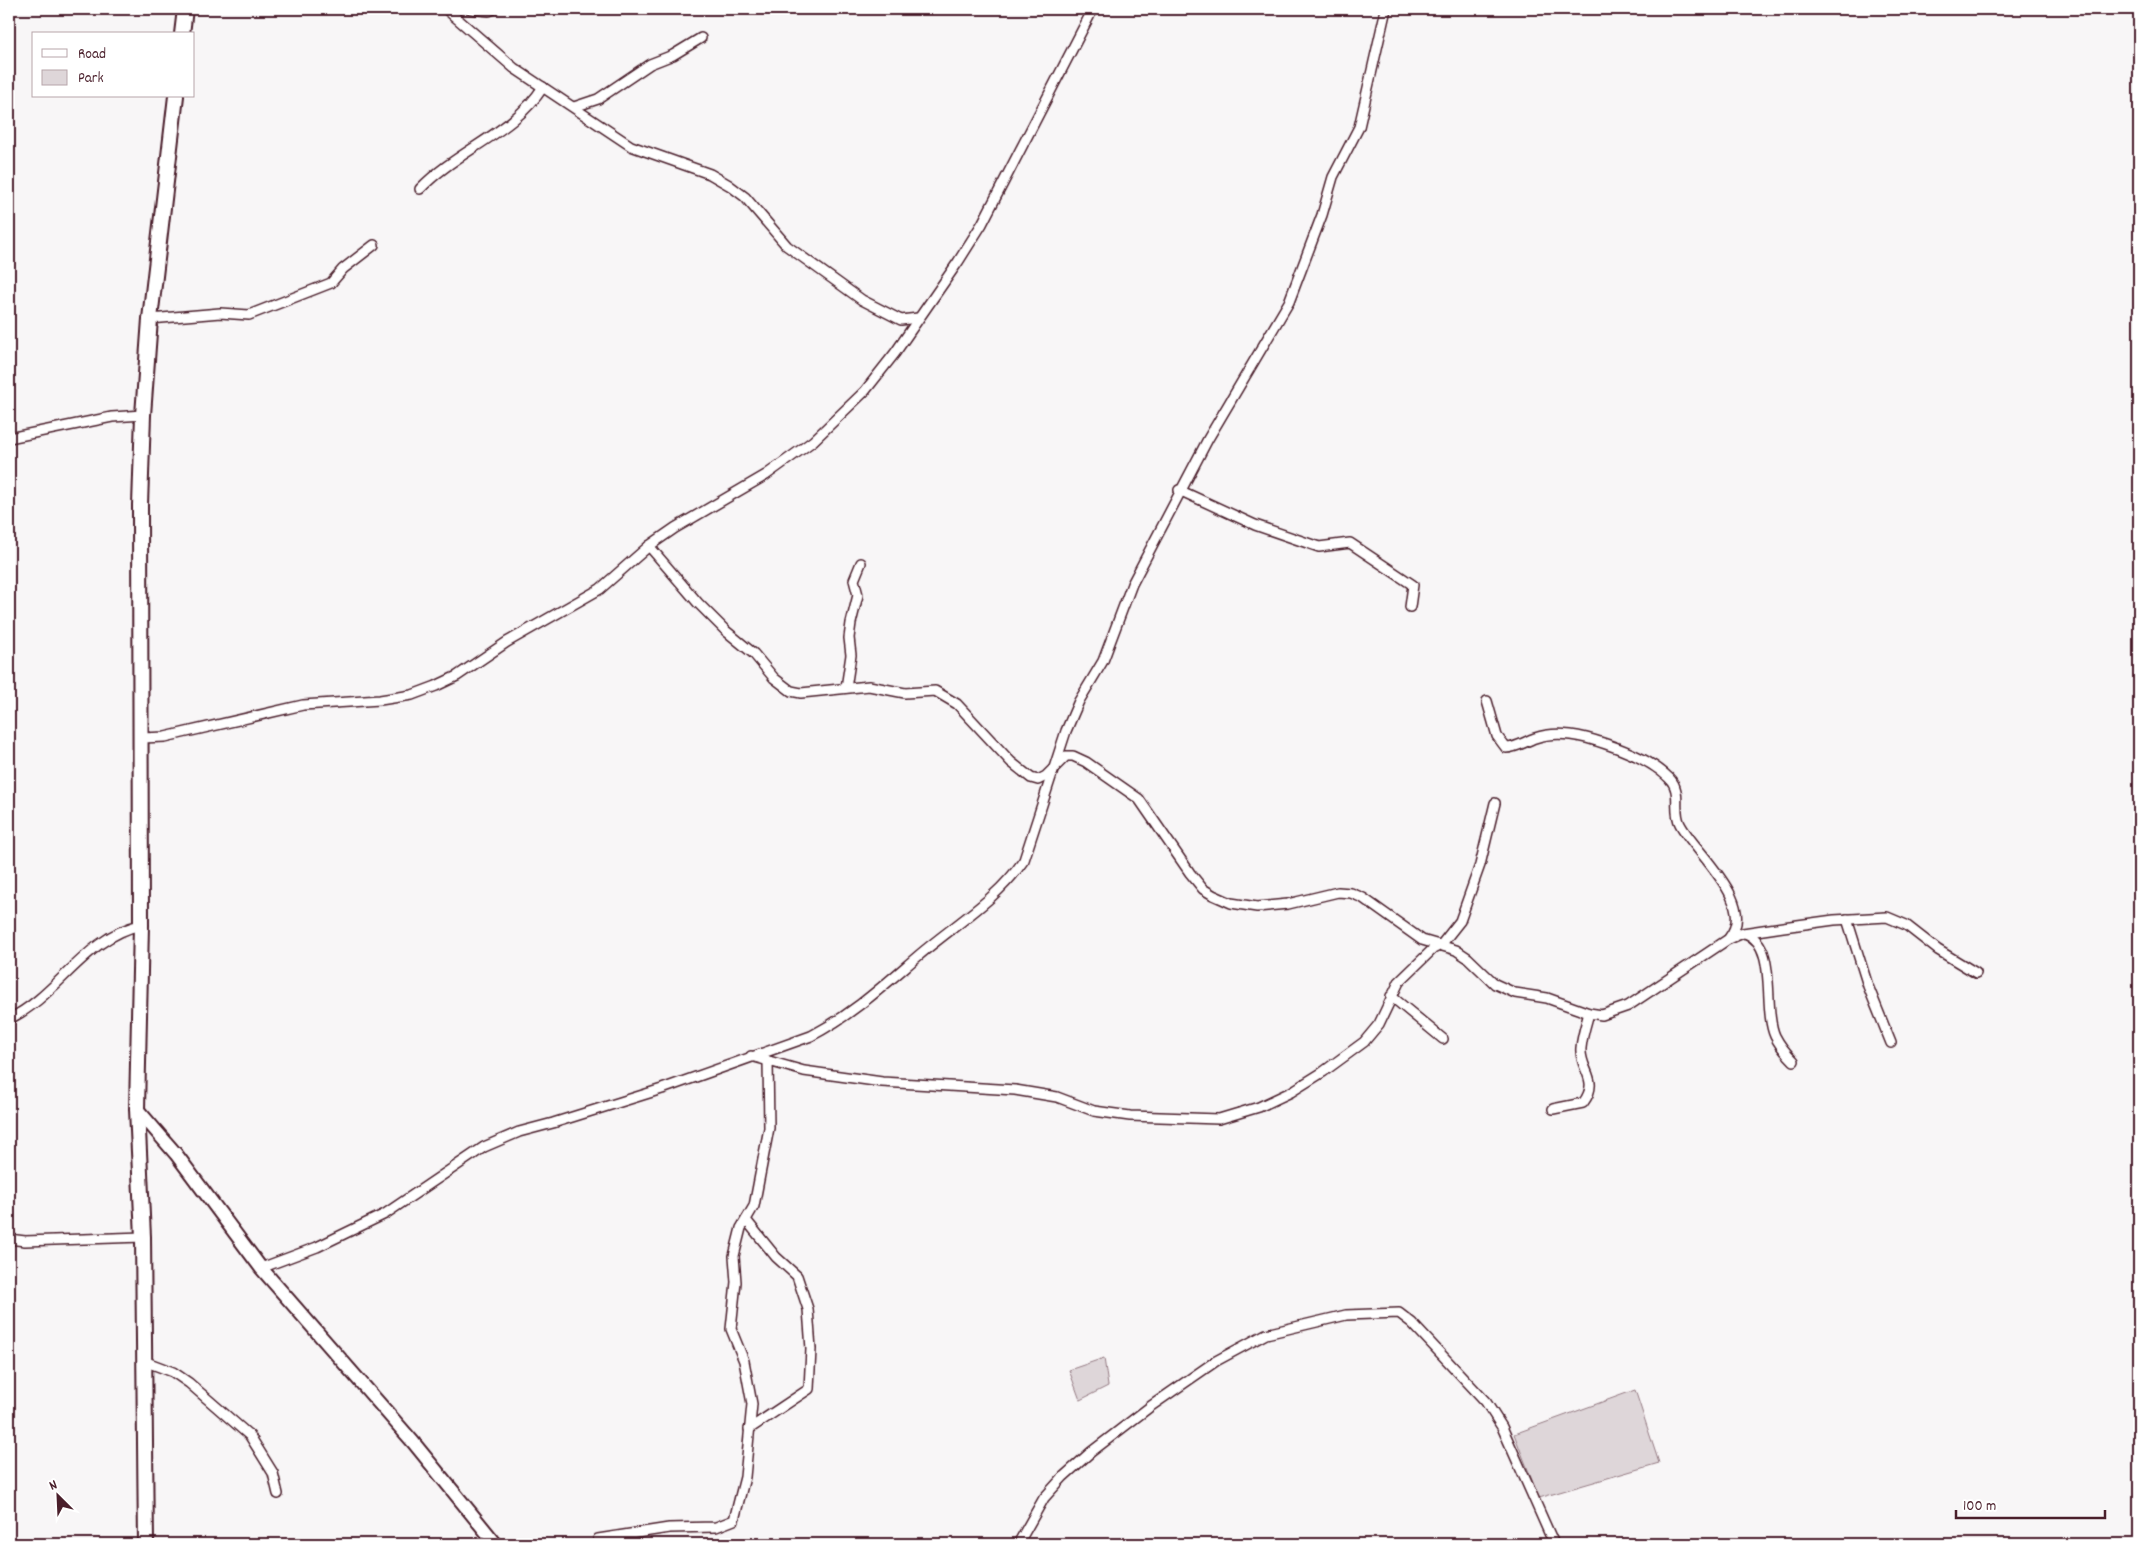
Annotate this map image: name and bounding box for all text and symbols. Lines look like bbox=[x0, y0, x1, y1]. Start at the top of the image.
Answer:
legend bbox=[32, 32, 195, 98]
text: Road bbox=[78, 44, 106, 66]
text: Park bbox=[78, 68, 104, 90]
north arrow bbox=[32, 1470, 82, 1520]
text: N bbox=[46, 1475, 61, 1496]
scale bar bbox=[1956, 1488, 2104, 1520]
text: 100 m bbox=[1963, 1496, 1996, 1518]

